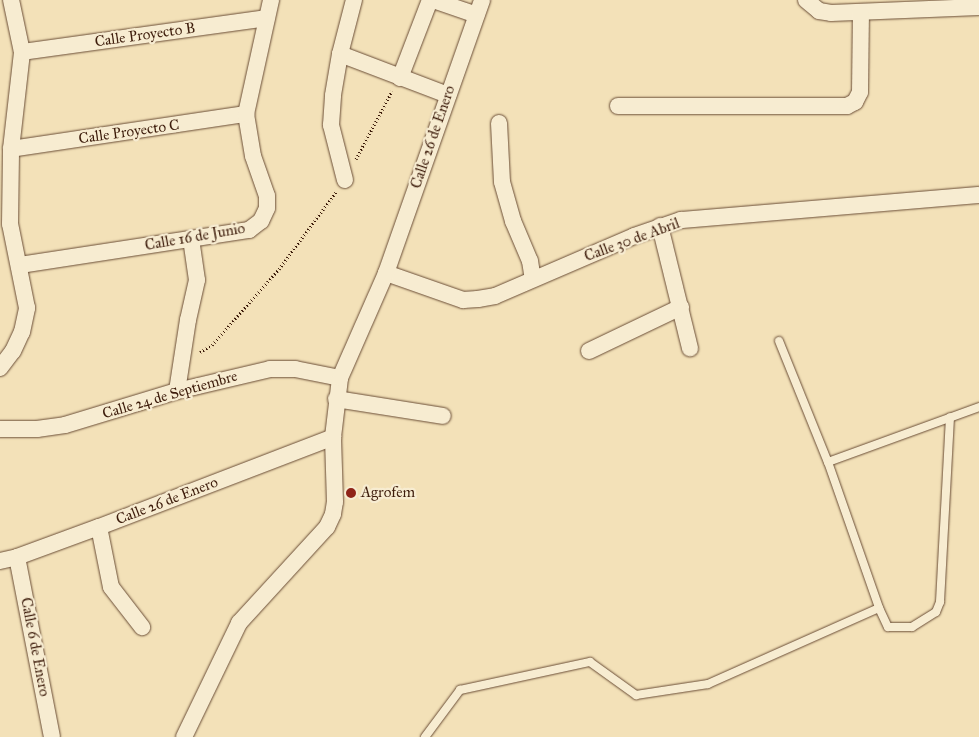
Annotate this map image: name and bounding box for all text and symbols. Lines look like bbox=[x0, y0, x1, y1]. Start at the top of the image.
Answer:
street label: Calle Proyecto B bbox=[94, 19, 196, 51]
street label: Calle 26 de Enero bbox=[407, 83, 459, 191]
street label: Calle Proyecto C bbox=[77, 116, 181, 148]
street label: Calle 30 de Abril bbox=[582, 214, 682, 266]
street label: Calle 16 de Junio bbox=[143, 219, 247, 255]
street label: Calle 24 de Septiembre bbox=[100, 367, 240, 423]
street label: Calle 26 de Enero bbox=[113, 473, 221, 529]
place label: Agrofem bbox=[361, 484, 415, 502]
marker: Agrofem bbox=[345, 487, 357, 499]
street label: Calle 6 de Enero bbox=[17, 596, 53, 698]

